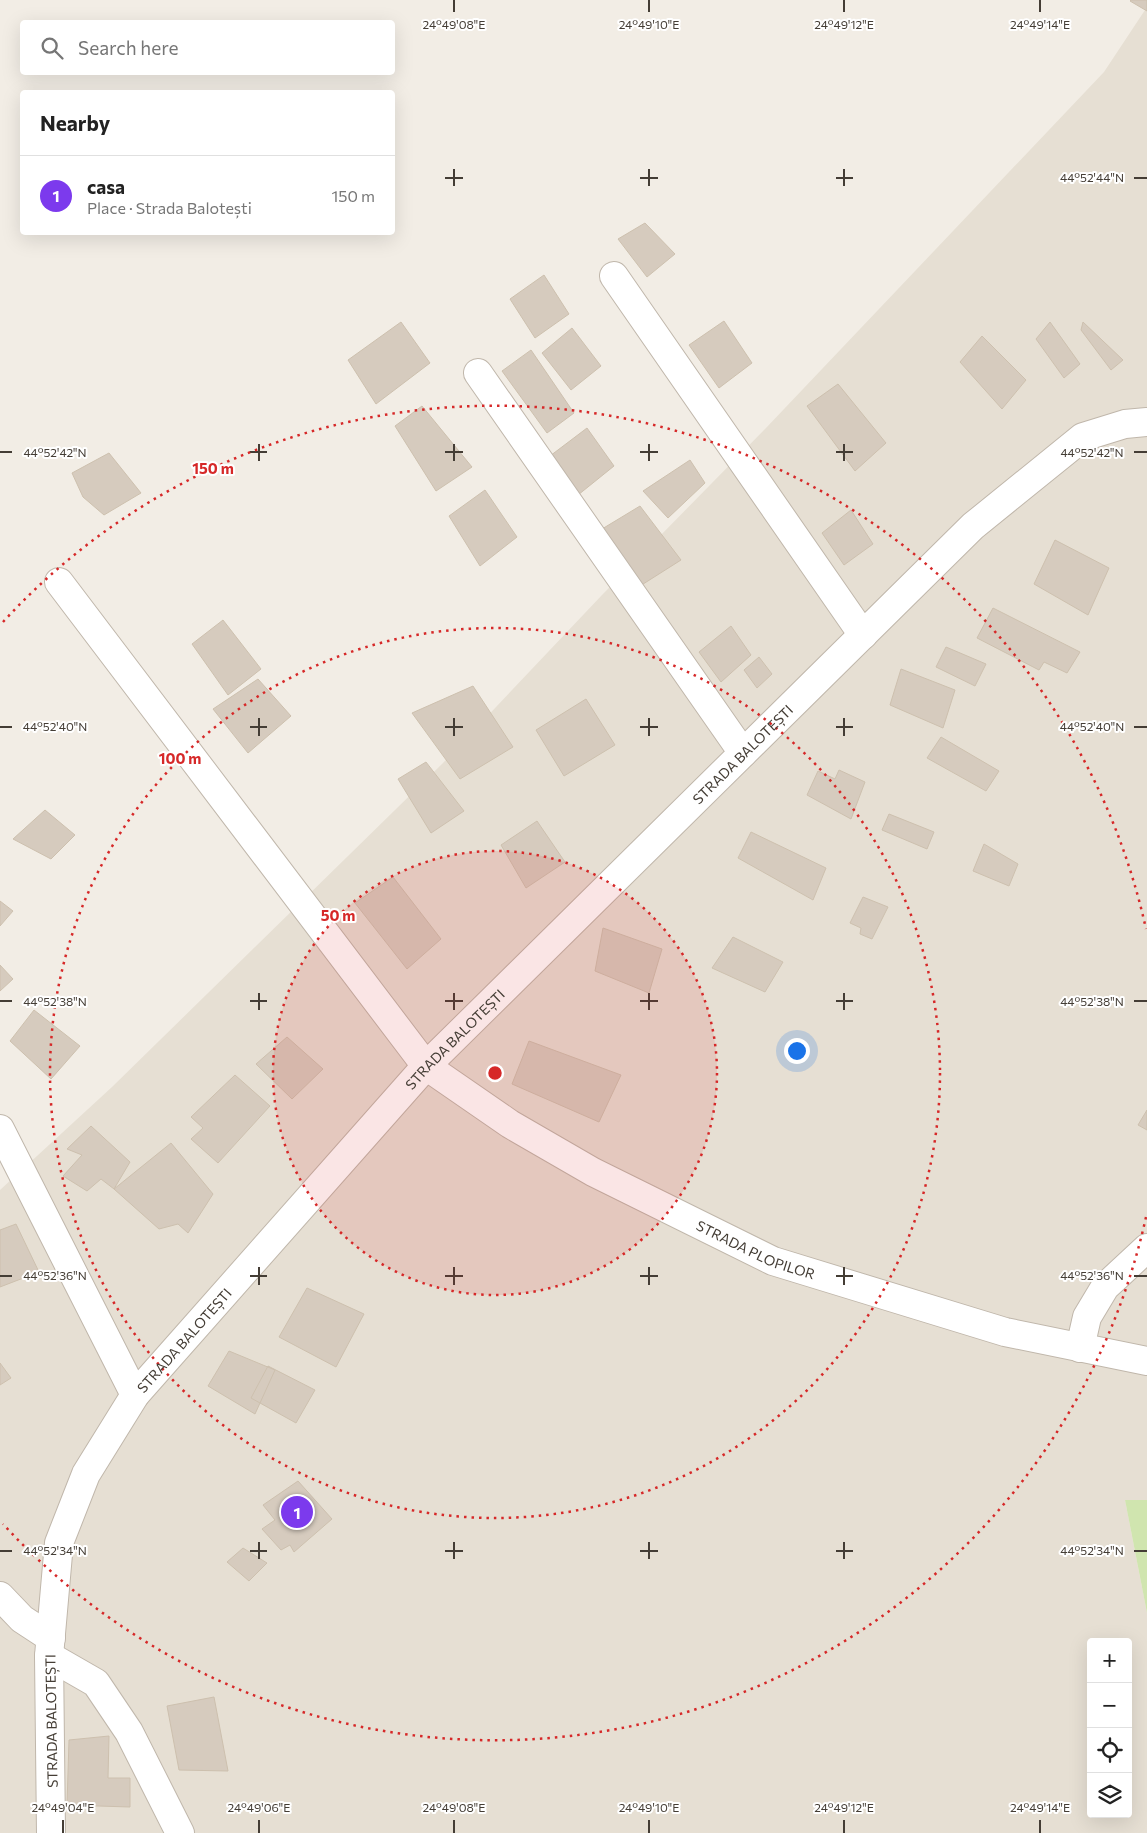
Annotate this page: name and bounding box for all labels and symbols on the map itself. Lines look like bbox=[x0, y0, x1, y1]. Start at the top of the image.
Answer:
text: 24°49'08"E bbox=[423, 17, 485, 31]
text: 24°49'10"E bbox=[619, 17, 679, 31]
text: 24°49'12"E bbox=[814, 17, 874, 31]
text: 24°49'14"E bbox=[1010, 17, 1070, 31]
text: 44°52'44"N bbox=[1060, 170, 1124, 184]
text: 44°52'42"N bbox=[23, 445, 87, 459]
text: 44°52'42"N bbox=[1060, 445, 1124, 459]
text: 150 m bbox=[192, 459, 234, 477]
street label: STRADA BALOTEȘTI bbox=[688, 701, 796, 807]
text: 44°52'40"N bbox=[23, 719, 87, 733]
text: 44°52'40"N bbox=[1060, 719, 1124, 733]
text: 100 m bbox=[159, 749, 201, 767]
text: 50 m bbox=[321, 906, 355, 924]
street label: STRADA BALOTEȘTI bbox=[401, 985, 508, 1092]
text: 44°52'38"N bbox=[23, 994, 87, 1008]
text: 44°52'38"N bbox=[1060, 994, 1124, 1008]
your location bbox=[784, 1038, 810, 1064]
centre of rings bbox=[486, 1064, 504, 1082]
street label: STRADA PLOPILOR bbox=[694, 1216, 817, 1282]
text: 44°52'36"N bbox=[23, 1268, 87, 1282]
text: 44°52'36"N bbox=[1060, 1268, 1124, 1282]
street label: STRADA BALOTEȘTI bbox=[133, 1284, 234, 1396]
pin: 1 bbox=[281, 1493, 313, 1531]
text: 44°52'34"N bbox=[23, 1543, 87, 1557]
text: 44°52'34"N bbox=[1060, 1543, 1124, 1557]
street label: STRADA BALOTEȘTI bbox=[41, 1654, 62, 1788]
text: 24°49'04"E bbox=[32, 1800, 94, 1814]
text: 24°49'06"E bbox=[228, 1800, 290, 1814]
text: 24°49'08"E bbox=[423, 1800, 485, 1814]
text: 24°49'10"E bbox=[619, 1800, 679, 1814]
text: 24°49'12"E bbox=[814, 1800, 874, 1814]
text: 24°49'14"E bbox=[1010, 1800, 1070, 1814]

